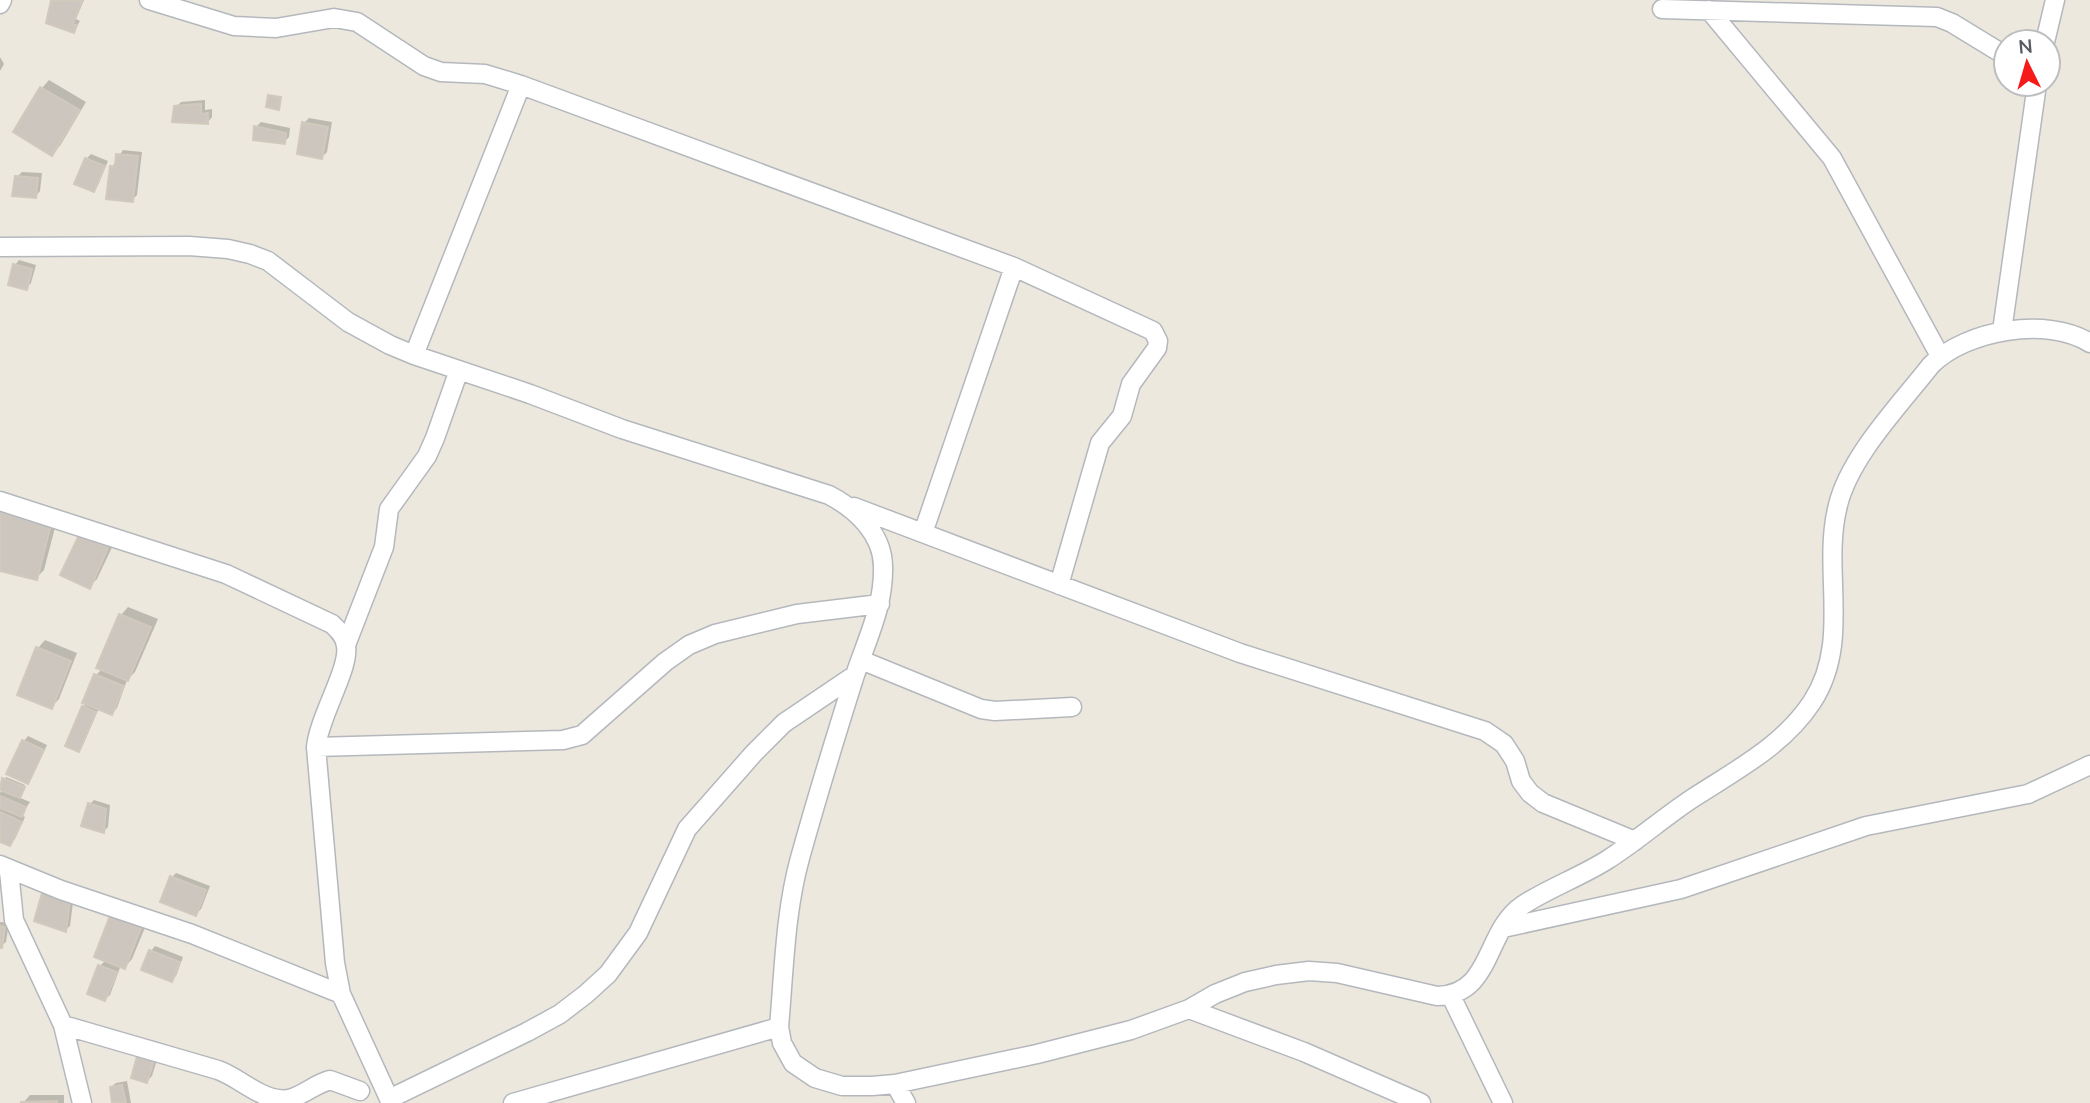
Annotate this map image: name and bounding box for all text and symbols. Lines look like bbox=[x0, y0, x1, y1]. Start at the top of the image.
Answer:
north arrow bbox=[1992, 28, 2062, 98]
text: N bbox=[2017, 33, 2034, 61]

